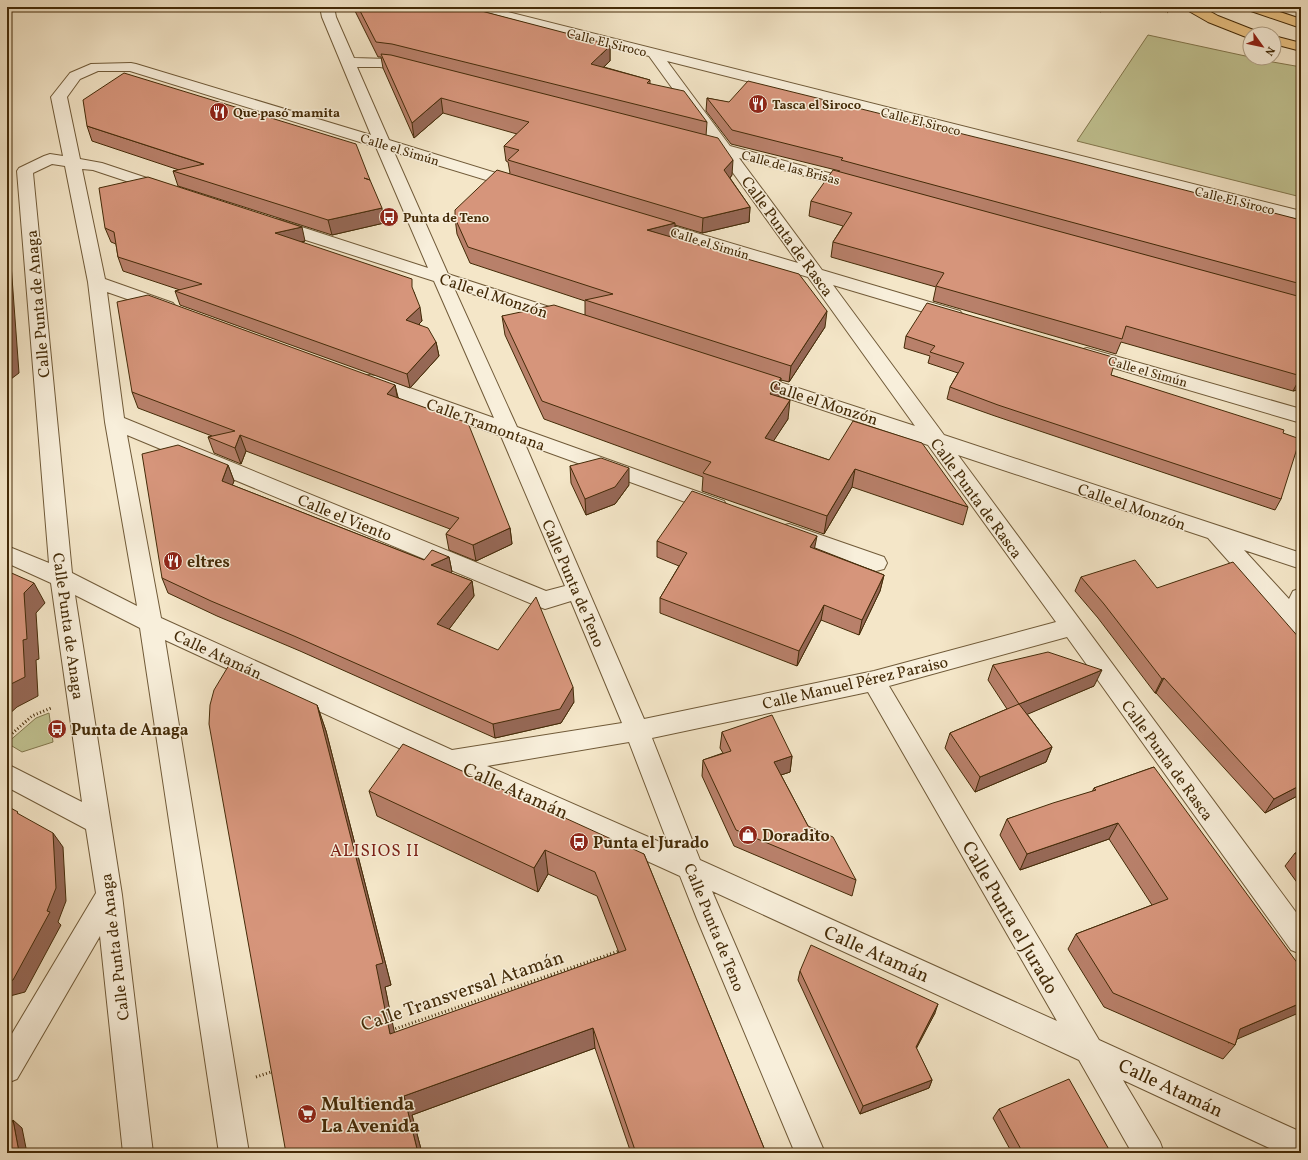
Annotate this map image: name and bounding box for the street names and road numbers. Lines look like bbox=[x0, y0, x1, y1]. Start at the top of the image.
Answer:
street label: Calle El Siroco bbox=[565, 25, 649, 63]
street label: Calle El Siroco bbox=[879, 104, 963, 142]
street label: Calle el Simún bbox=[358, 130, 441, 172]
street label: Calle de las Brisas bbox=[739, 147, 842, 191]
street label: Calle Punta de Rasca bbox=[735, 172, 838, 302]
street label: Calle El Siroco bbox=[1193, 183, 1277, 221]
street label: Calle el Simún bbox=[668, 224, 751, 266]
street label: Calle Punta de Anaga bbox=[22, 229, 56, 379]
street label: Calle el Monzón bbox=[436, 269, 551, 325]
street label: Calle el Simún bbox=[1106, 353, 1189, 393]
street label: Calle el Monzón bbox=[766, 376, 881, 432]
street label: Calle Tramontana bbox=[423, 394, 548, 458]
street label: Calle Punta de Rasca bbox=[924, 434, 1027, 564]
street label: Calle el Monzón bbox=[1074, 479, 1188, 537]
street label: Calle el Viento bbox=[294, 490, 395, 548]
street label: Calle Punta de Teno bbox=[535, 517, 609, 651]
street label: Calle Punta de Anaga bbox=[46, 551, 88, 701]
street label: Calle Atamán bbox=[169, 626, 265, 686]
street label: Calle Manuel Pérez Paraiso bbox=[760, 652, 950, 716]
street label: Calle Punta de Rasca bbox=[1115, 696, 1218, 826]
street label: Calle Atamán bbox=[458, 757, 572, 827]
street label: Calle Punta el Jurado bbox=[955, 837, 1064, 999]
street label: Calle Punta de Teno bbox=[677, 860, 749, 995]
street label: Calle Punta de Anaga bbox=[96, 872, 136, 1022]
street label: Calle Atamán bbox=[819, 920, 933, 990]
street label: Calle Transversal Atamán bbox=[358, 945, 568, 1039]
street label: Calle Atamán bbox=[1114, 1053, 1227, 1124]

